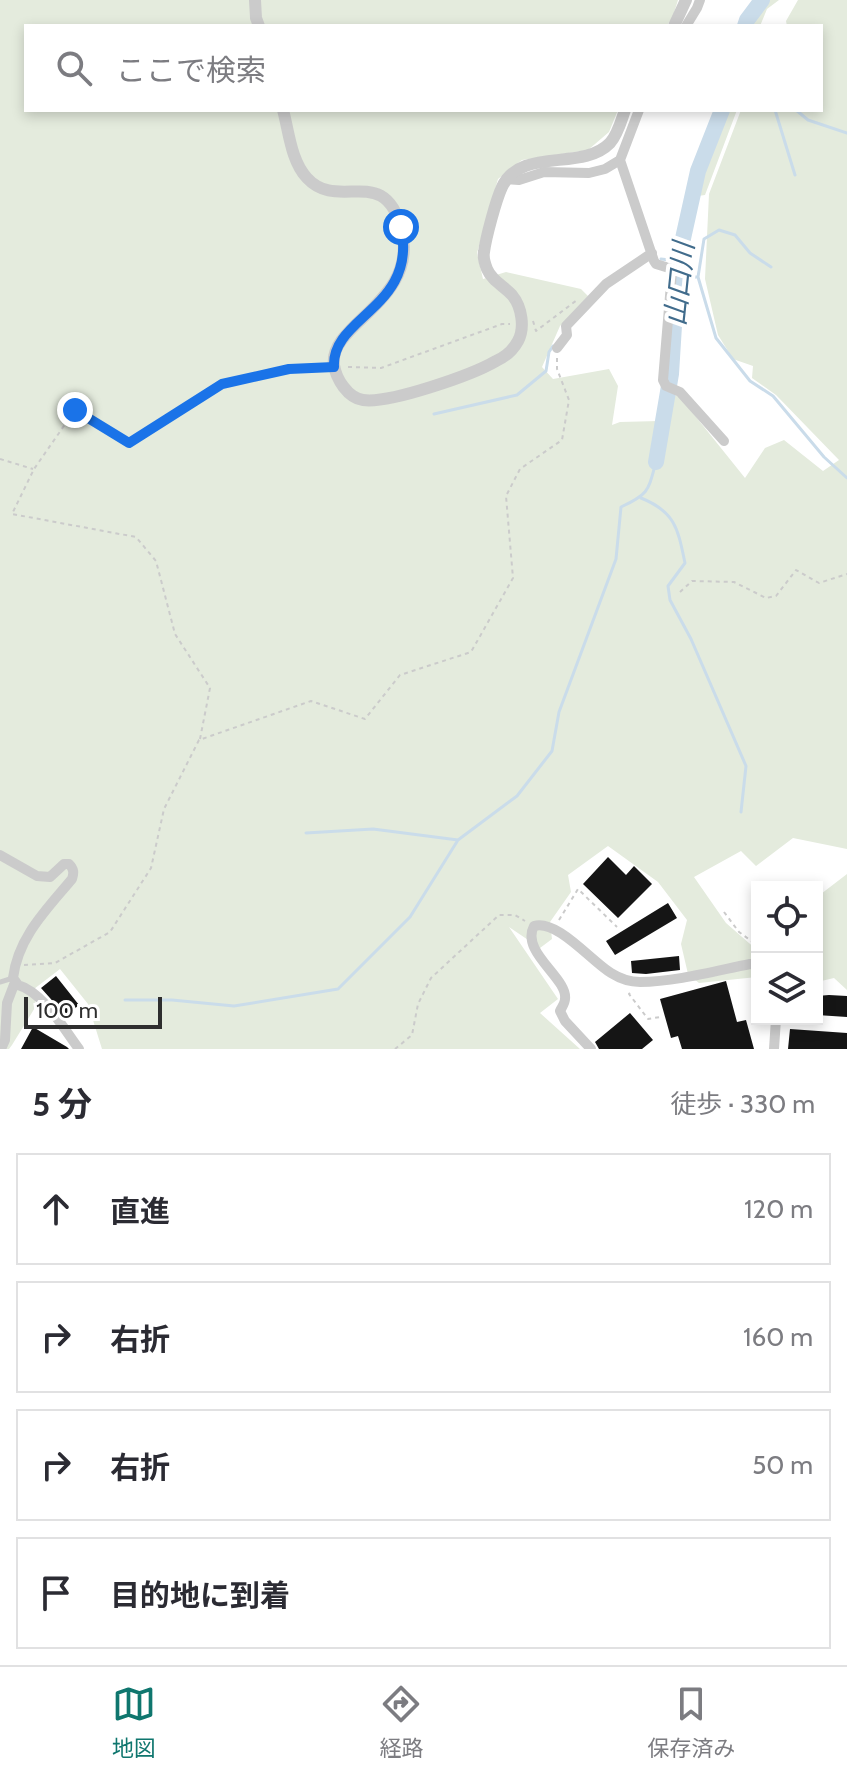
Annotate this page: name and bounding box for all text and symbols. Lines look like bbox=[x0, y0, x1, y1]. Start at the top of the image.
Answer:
search box bbox=[24, 24, 823, 112]
icon: search bbox=[52, 46, 96, 90]
text: ここで検索 bbox=[116, 52, 266, 89]
route start bbox=[383, 209, 419, 245]
water label: 山口川 bbox=[658, 237, 701, 328]
route end bbox=[57, 392, 93, 428]
map controls bbox=[751, 881, 823, 1025]
button: locate bbox=[751, 881, 823, 953]
button: layers bbox=[751, 953, 823, 1025]
scale bar bbox=[24, 993, 162, 1029]
text: 100 m bbox=[36, 997, 98, 1024]
text: 5 分 bbox=[32, 1083, 92, 1125]
text: 徒歩 · 330 m bbox=[670, 1088, 815, 1120]
icon: ahead bbox=[34, 1187, 78, 1231]
text: 直進 bbox=[110, 1193, 170, 1230]
text: 120 m bbox=[744, 1193, 813, 1225]
icon: right bbox=[34, 1315, 78, 1359]
text: 右折 bbox=[110, 1321, 170, 1358]
text: 160 m bbox=[743, 1321, 813, 1353]
icon: right bbox=[34, 1443, 78, 1487]
text: 右折 bbox=[110, 1449, 170, 1486]
text: 50 m bbox=[752, 1449, 813, 1481]
icon: arrive bbox=[34, 1571, 78, 1615]
text: 目的地に到着 bbox=[110, 1577, 290, 1614]
tab: 地図 bbox=[112, 1682, 156, 1762]
tab: 経路 bbox=[379, 1682, 423, 1762]
tab: 保存済み bbox=[647, 1682, 735, 1762]

